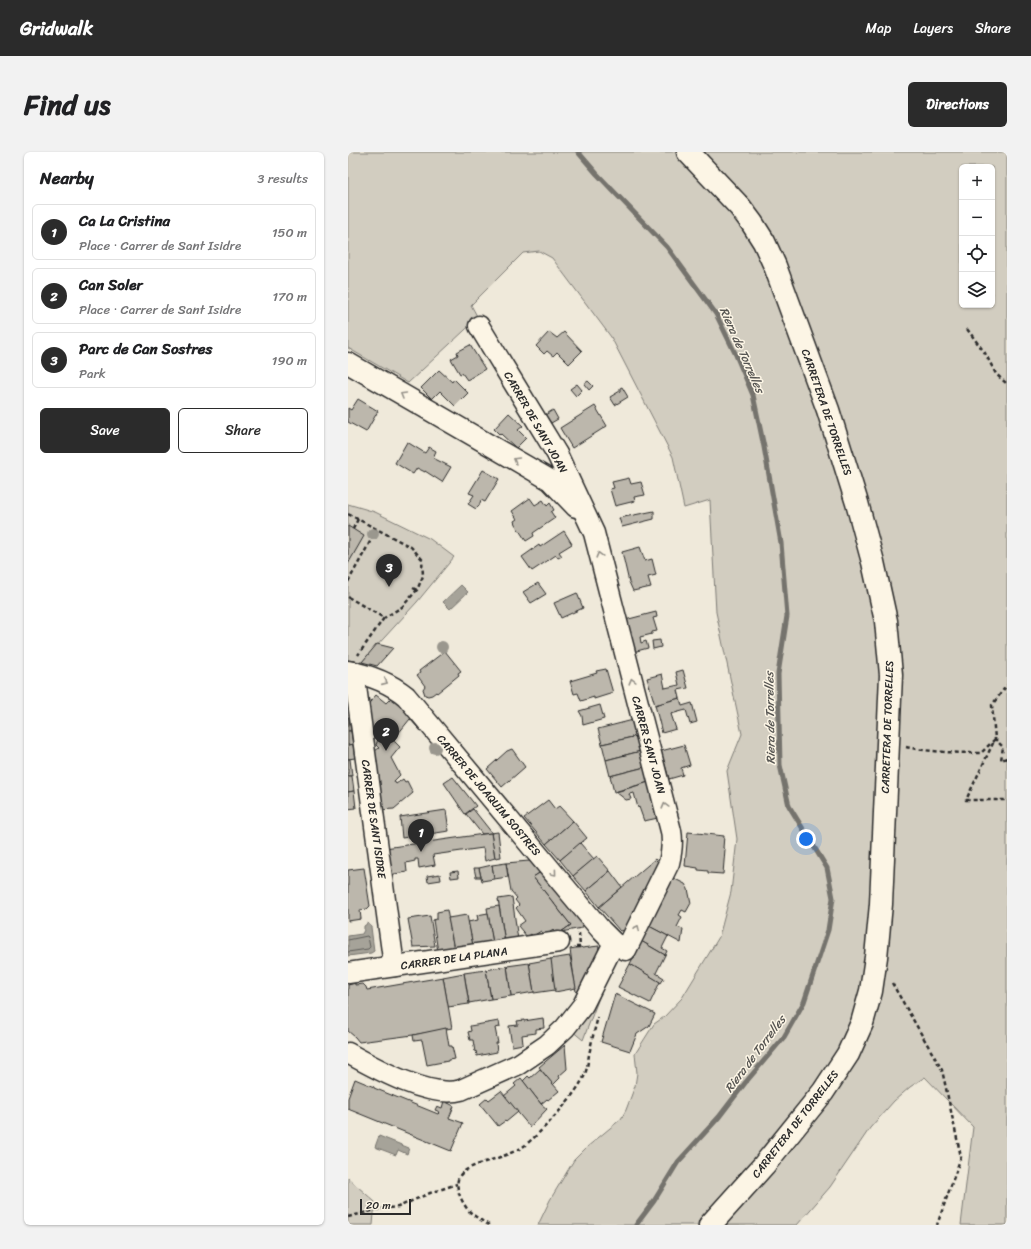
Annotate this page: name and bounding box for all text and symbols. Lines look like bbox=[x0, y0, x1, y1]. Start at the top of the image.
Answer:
text: Gridwalk bbox=[20, 12, 93, 45]
text: Map bbox=[866, 16, 891, 41]
text: Layers bbox=[913, 16, 953, 41]
text: Share bbox=[975, 16, 1011, 41]
text: Find us bbox=[24, 80, 111, 129]
button: Directions bbox=[908, 82, 1007, 127]
text: Nearby bbox=[40, 163, 94, 193]
map controls bbox=[959, 164, 995, 308]
button: + bbox=[959, 164, 995, 200]
text: 3 results bbox=[257, 167, 308, 190]
button: − bbox=[959, 200, 995, 236]
text: Ca La Cristina bbox=[79, 208, 170, 234]
text: 1 bbox=[51, 221, 57, 244]
text: 150 m bbox=[272, 221, 307, 244]
text: Place · Carrer de Sant Isidre bbox=[79, 234, 241, 257]
button: locate bbox=[959, 236, 995, 272]
text: Can Soler bbox=[79, 272, 143, 298]
button: layers bbox=[959, 272, 995, 308]
text: 2 bbox=[50, 285, 58, 308]
text: 170 m bbox=[272, 285, 307, 308]
text: Place · Carrer de Sant Isidre bbox=[79, 298, 241, 321]
water label: Riera de Torrelles bbox=[713, 303, 771, 398]
text: Parc de Can Sostres bbox=[79, 336, 212, 362]
street label: CARRETERA DE TORRELLES bbox=[796, 346, 857, 478]
text: 3 bbox=[50, 349, 58, 372]
text: 190 m bbox=[272, 349, 307, 372]
text: Park bbox=[79, 362, 106, 385]
street label: CARRER DE SANT JOAN bbox=[499, 368, 573, 477]
one-way arrow bbox=[400, 393, 407, 400]
button: Save bbox=[40, 408, 170, 453]
button: Share bbox=[178, 408, 308, 453]
one-way arrow bbox=[513, 458, 520, 465]
one-way arrow bbox=[595, 552, 604, 559]
pin: 3 bbox=[376, 554, 402, 587]
street label: CARRETERA DE TORRELLES bbox=[876, 660, 899, 794]
water label: Riera de Torrelles bbox=[758, 670, 782, 764]
one-way arrow bbox=[628, 677, 637, 684]
one-way arrow bbox=[382, 678, 389, 686]
street label: CARRER SANT JOAN bbox=[626, 694, 671, 797]
pin: 2 bbox=[373, 718, 399, 751]
street label: CARRER DE JOAQUIM SOSTRES bbox=[432, 730, 545, 860]
street label: CARRER DE SANT ISIDRE bbox=[356, 758, 391, 881]
one-way arrow bbox=[661, 803, 669, 810]
pin: 1 bbox=[408, 819, 434, 852]
your location bbox=[796, 829, 816, 849]
one-way arrow bbox=[550, 868, 557, 876]
one-way arrow bbox=[632, 924, 640, 932]
street label: CARRER DE LA PLANA bbox=[400, 942, 509, 975]
water label: Riera de Torrelles bbox=[718, 1009, 792, 1097]
street label: CARRETERA DE TORRELLES bbox=[747, 1066, 844, 1182]
text: 20 m bbox=[366, 1196, 391, 1215]
scale bar bbox=[360, 1197, 411, 1216]

